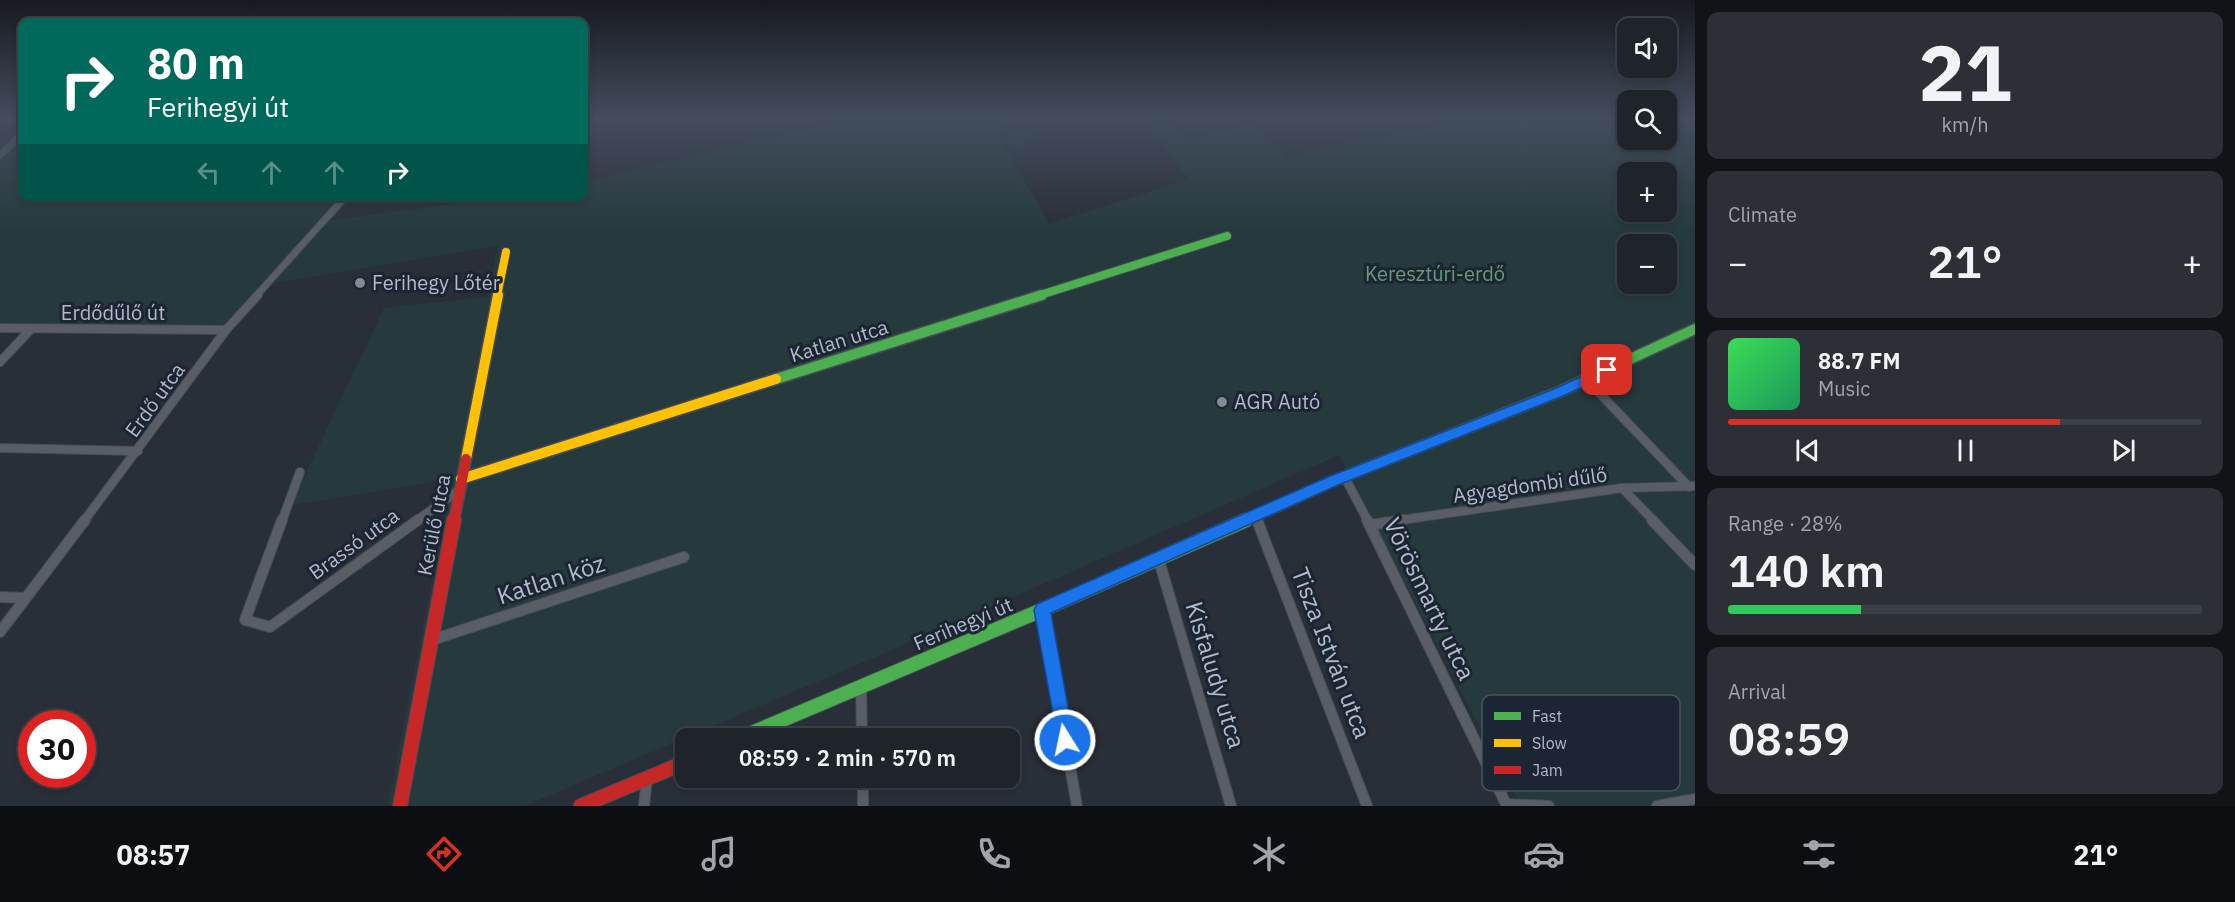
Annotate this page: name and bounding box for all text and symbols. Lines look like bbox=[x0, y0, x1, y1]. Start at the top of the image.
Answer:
map controls bbox=[1617, 18, 1677, 294]
button: sound bbox=[1617, 18, 1677, 78]
text: 21 bbox=[1918, 21, 2012, 122]
text: 80 m bbox=[147, 36, 245, 91]
icon: right bbox=[48, 42, 126, 120]
text: Ferihegyi út bbox=[147, 89, 289, 124]
button: search bbox=[1617, 90, 1677, 150]
text: km/h bbox=[1941, 111, 1989, 138]
icon: left bbox=[192, 156, 225, 189]
icon: ahead bbox=[255, 156, 288, 189]
icon: ahead bbox=[318, 156, 351, 189]
icon: right bbox=[381, 156, 414, 189]
button: + bbox=[1617, 162, 1677, 222]
text: Climate bbox=[1728, 201, 1797, 228]
text: 21° bbox=[1927, 232, 2003, 290]
button: − bbox=[1617, 234, 1677, 294]
text: − bbox=[1728, 241, 1748, 284]
text: + bbox=[2182, 241, 2202, 284]
park label: Keresztúri-erdő bbox=[1365, 260, 1505, 287]
place label: Ferihegy Lőtér bbox=[372, 269, 500, 296]
marker: Ferihegy Lőtér bbox=[353, 276, 367, 290]
street label: Erdődűlő út bbox=[61, 299, 165, 326]
street label: Katlan utca bbox=[786, 313, 892, 368]
pin bbox=[1581, 344, 1632, 395]
text: 88.7 FM bbox=[1818, 346, 1901, 375]
icon: arrive bbox=[1590, 353, 1623, 386]
street label: Erdő utca bbox=[119, 357, 191, 442]
text: Music bbox=[1818, 375, 1870, 402]
place label: AGR Autó bbox=[1234, 388, 1320, 415]
marker: AGR Autó bbox=[1215, 395, 1229, 409]
icon: previous bbox=[1791, 434, 1824, 467]
icon: pause bbox=[1949, 434, 1982, 467]
icon: next bbox=[2107, 434, 2140, 467]
street label: Agyagdombi dűlő bbox=[1451, 460, 1609, 509]
street label: Kerülő utca bbox=[411, 472, 457, 578]
street label: Brassó utca bbox=[303, 502, 404, 585]
text: Range · 28% bbox=[1728, 510, 1843, 537]
street label: Vörösmarty utca bbox=[1377, 512, 1483, 685]
text: 140 km bbox=[1728, 541, 1885, 599]
street label: Katlan köz bbox=[493, 547, 609, 611]
street label: Tisza István utca bbox=[1285, 562, 1379, 743]
street label: Ferihegyi út bbox=[909, 591, 1016, 656]
street label: Kisfaludy utca bbox=[1178, 597, 1254, 752]
text: Arrival bbox=[1728, 678, 1786, 705]
legend bbox=[1482, 695, 1680, 791]
text: Fast bbox=[1532, 706, 1562, 726]
position arrow bbox=[1033, 708, 1097, 772]
text: 08:59 bbox=[1728, 709, 1850, 767]
speed limit sign: 30 bbox=[18, 710, 96, 788]
text: Slow bbox=[1532, 733, 1567, 753]
text: 08:59 · 2 min · 570 m bbox=[739, 743, 956, 772]
text: Jam bbox=[1532, 760, 1563, 780]
icon: directions bbox=[423, 833, 465, 875]
icon: music bbox=[698, 833, 740, 875]
icon: phone bbox=[973, 833, 1015, 875]
icon: climate bbox=[1248, 833, 1290, 875]
icon: car bbox=[1523, 833, 1565, 875]
icon: filters bbox=[1798, 833, 1840, 875]
text: 08:57 bbox=[117, 837, 190, 872]
text: 21° bbox=[2073, 837, 2118, 872]

